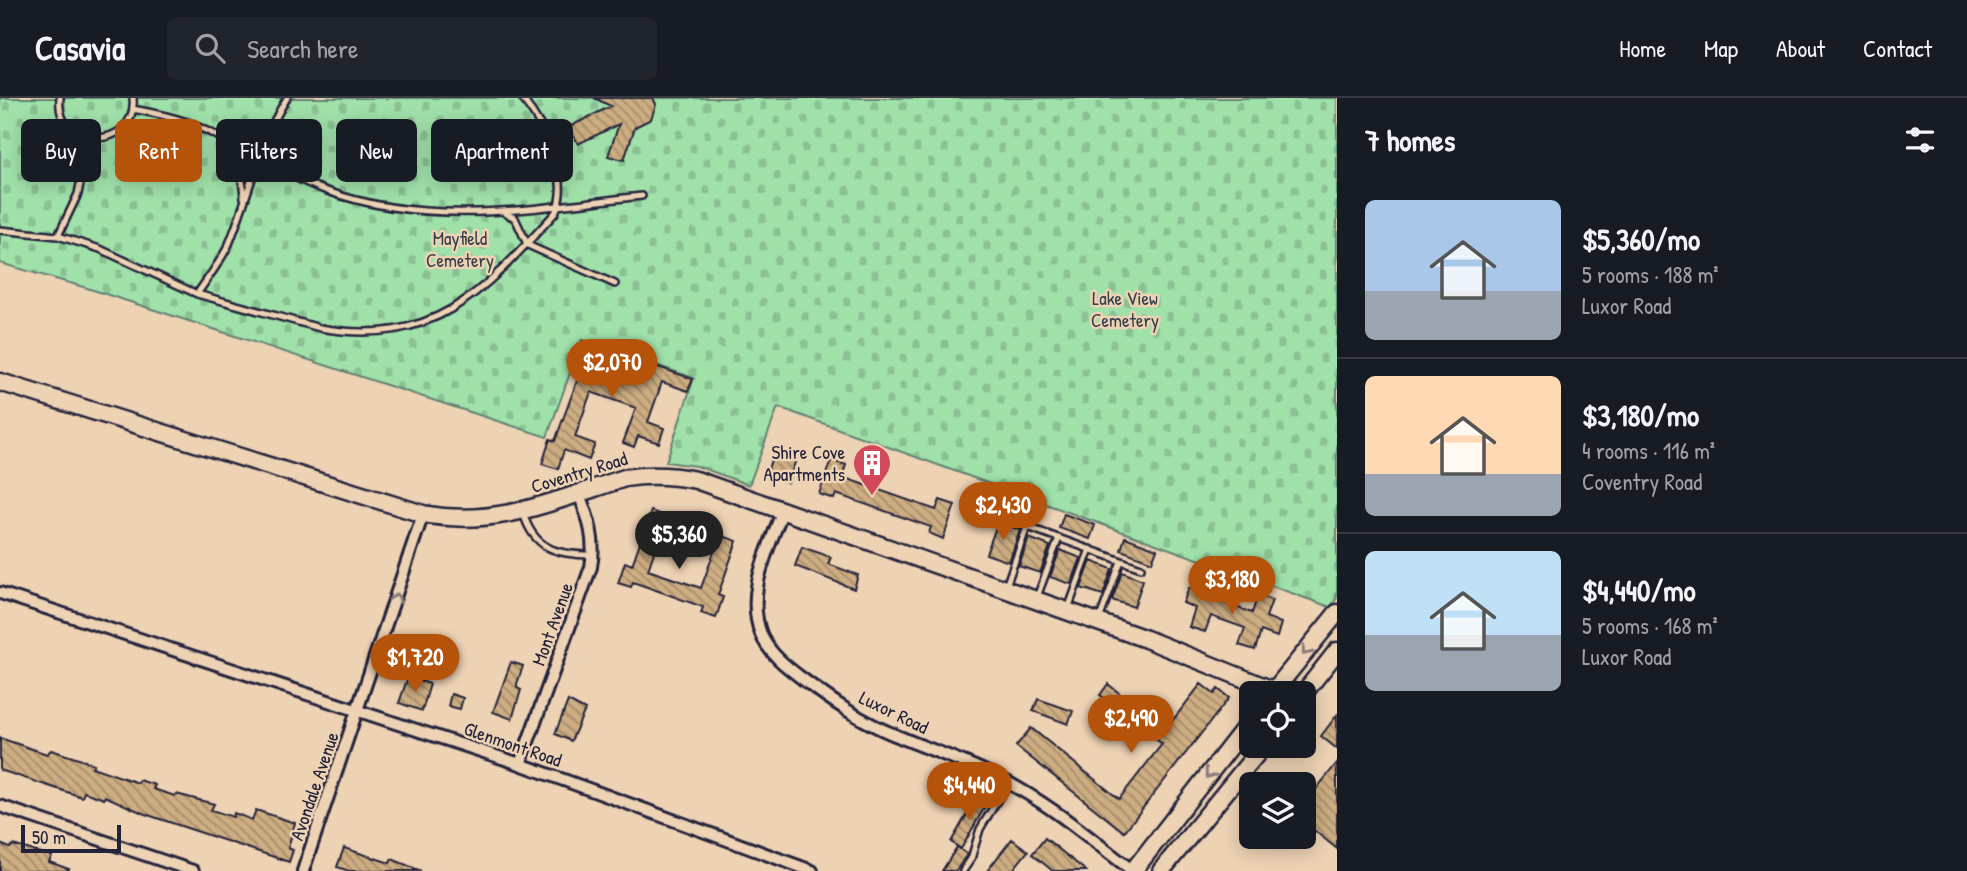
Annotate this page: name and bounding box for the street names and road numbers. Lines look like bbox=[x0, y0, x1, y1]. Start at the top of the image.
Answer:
street label: Coventry Road bbox=[528, 445, 631, 499]
street label: Mont Avenue bbox=[525, 578, 579, 669]
street label: Luxor Road bbox=[855, 684, 933, 740]
street label: Glenmont Road bbox=[461, 715, 566, 773]
street label: Avondale Avenue bbox=[283, 728, 345, 844]

